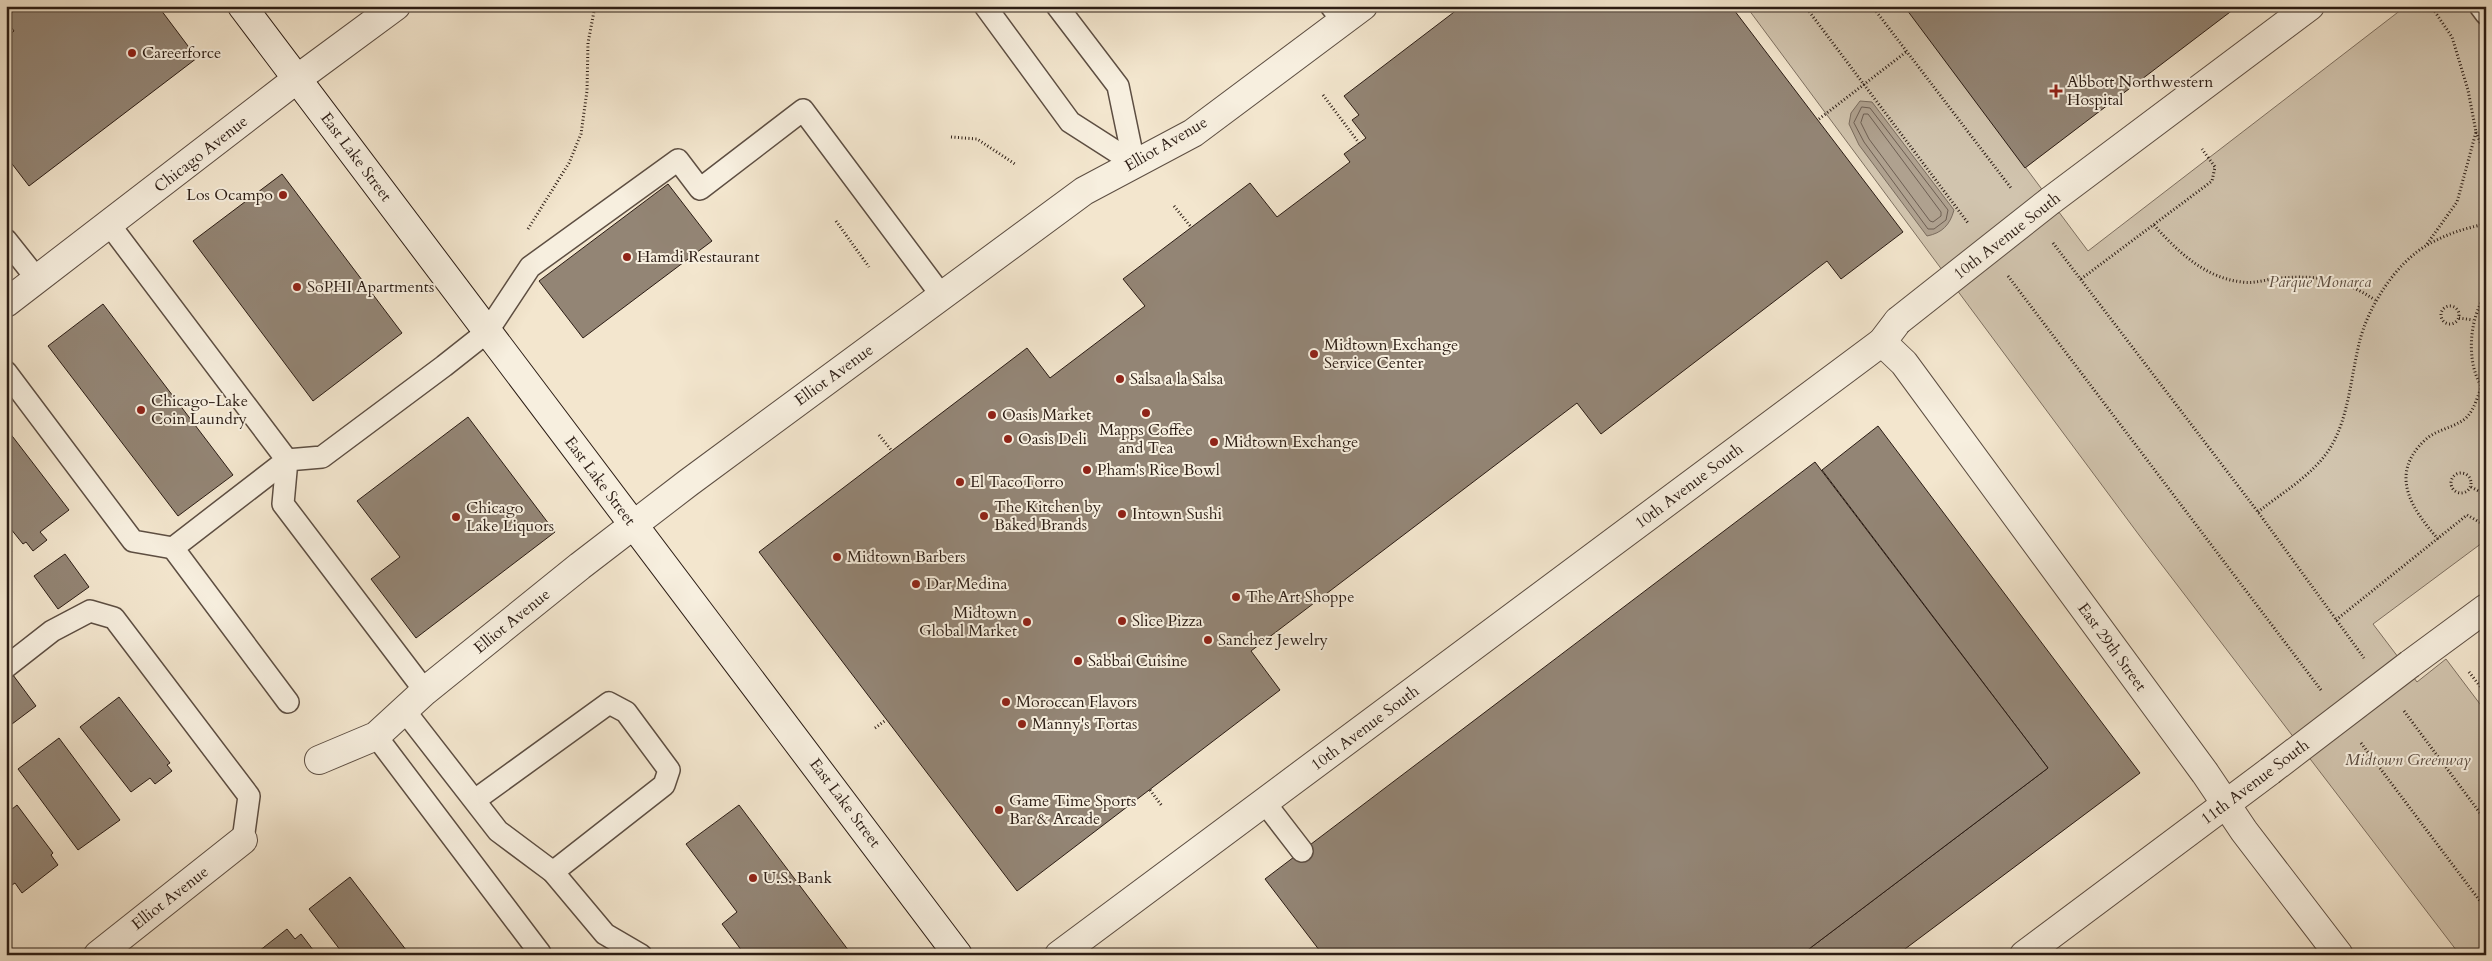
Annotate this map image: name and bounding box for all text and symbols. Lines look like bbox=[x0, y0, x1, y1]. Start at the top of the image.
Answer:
place label: Careerforce bbox=[142, 42, 221, 64]
marker: Careerforce bbox=[126, 47, 138, 59]
place label: Abbott Northwestern Hospital bbox=[2067, 71, 2213, 111]
marker: Abbott Northwestern Hospital bbox=[2049, 84, 2063, 98]
street label: East Lake Street bbox=[315, 108, 397, 206]
street label: Chicago Avenue bbox=[149, 110, 253, 198]
street label: Elliot Avenue bbox=[1120, 111, 1212, 177]
place label: Los Ocampo bbox=[186, 184, 273, 206]
street label: 10th Avenue South bbox=[1949, 187, 2065, 285]
marker: Los Ocampo bbox=[277, 189, 289, 201]
place label: Hamdi Restaurant bbox=[637, 246, 759, 268]
marker: Hamdi Restaurant bbox=[621, 251, 633, 263]
park label: Parque Monarca bbox=[2269, 271, 2371, 293]
place label: SoPHI Apartments bbox=[307, 276, 434, 298]
marker: SoPHI Apartments bbox=[291, 281, 303, 293]
place label: Midtown Exchange Service Center bbox=[1324, 334, 1458, 374]
street label: Elliot Avenue bbox=[790, 339, 878, 411]
marker: Midtown Exchange Service Center bbox=[1308, 348, 1320, 360]
place label: Salsa a la Salsa bbox=[1130, 368, 1223, 390]
marker: Salsa a la Salsa bbox=[1114, 373, 1126, 385]
place label: Chicago-Lake Coin Laundry bbox=[151, 390, 248, 430]
marker: Chicago-Lake Coin Laundry bbox=[135, 404, 147, 416]
place label: Oasis Market bbox=[1002, 404, 1091, 426]
marker: Mapps Coffee and Tea bbox=[1140, 407, 1152, 419]
marker: Oasis Market bbox=[986, 409, 998, 421]
place label: Mapps Coffee and Tea bbox=[1099, 419, 1193, 459]
place label: Oasis Deli bbox=[1018, 428, 1088, 450]
place label: Midtown Exchange bbox=[1224, 431, 1358, 453]
street label: East Lake Street bbox=[559, 432, 641, 530]
marker: Oasis Deli bbox=[1002, 433, 1014, 445]
marker: Midtown Exchange bbox=[1208, 436, 1220, 448]
street label: 10th Avenue South bbox=[1630, 438, 1748, 534]
place label: Pham's Rice Bowl bbox=[1097, 459, 1220, 481]
marker: Pham's Rice Bowl bbox=[1081, 464, 1093, 476]
place label: El TacoTorro bbox=[970, 471, 1064, 493]
marker: El TacoTorro bbox=[954, 476, 966, 488]
place label: The Kitchen by Baked Brands bbox=[994, 496, 1102, 536]
place label: Chicago Lake Liquors bbox=[466, 497, 554, 537]
place label: Intown Sushi bbox=[1132, 503, 1222, 525]
marker: Intown Sushi bbox=[1116, 508, 1128, 520]
marker: The Kitchen by Baked Brands bbox=[978, 510, 990, 522]
marker: Chicago Lake Liquors bbox=[450, 511, 462, 523]
place label: Midtown Barbers bbox=[847, 546, 966, 568]
marker: Midtown Barbers bbox=[831, 551, 843, 563]
place label: Dar Medina bbox=[926, 573, 1007, 595]
marker: Dar Medina bbox=[910, 578, 922, 590]
street label: Elliot Avenue bbox=[469, 583, 555, 659]
place label: The Art Shoppe bbox=[1246, 586, 1354, 608]
marker: The Art Shoppe bbox=[1230, 591, 1242, 603]
street label: East 29th Street bbox=[2072, 598, 2152, 696]
place label: Midtown Global Market bbox=[919, 602, 1017, 642]
place label: Slice Pizza bbox=[1132, 610, 1203, 632]
marker: Slice Pizza bbox=[1116, 615, 1128, 627]
marker: Midtown Global Market bbox=[1021, 616, 1033, 628]
place label: Sanchez Jewelry bbox=[1218, 629, 1328, 651]
marker: Sanchez Jewelry bbox=[1202, 634, 1214, 646]
place label: Sabbai Cuisine bbox=[1088, 650, 1188, 672]
marker: Sabbai Cuisine bbox=[1072, 655, 1084, 667]
street label: 10th Avenue South bbox=[1306, 680, 1424, 776]
place label: Moroccan Flavors bbox=[1016, 691, 1137, 713]
marker: Moroccan Flavors bbox=[1000, 696, 1012, 708]
place label: Manny's Tortas bbox=[1032, 713, 1137, 735]
marker: Manny's Tortas bbox=[1016, 718, 1028, 730]
street label: 11th Avenue South bbox=[2196, 734, 2314, 830]
park label: Midtown Greenway bbox=[2345, 749, 2471, 771]
street label: East Lake Street bbox=[804, 754, 886, 852]
place label: Game Time Sports Bar & Arcade bbox=[1009, 790, 1136, 830]
marker: Game Time Sports Bar & Arcade bbox=[993, 804, 1005, 816]
street label: Elliot Avenue bbox=[127, 861, 213, 935]
place label: U.S. Bank bbox=[763, 867, 832, 889]
marker: U.S. Bank bbox=[747, 872, 759, 884]

